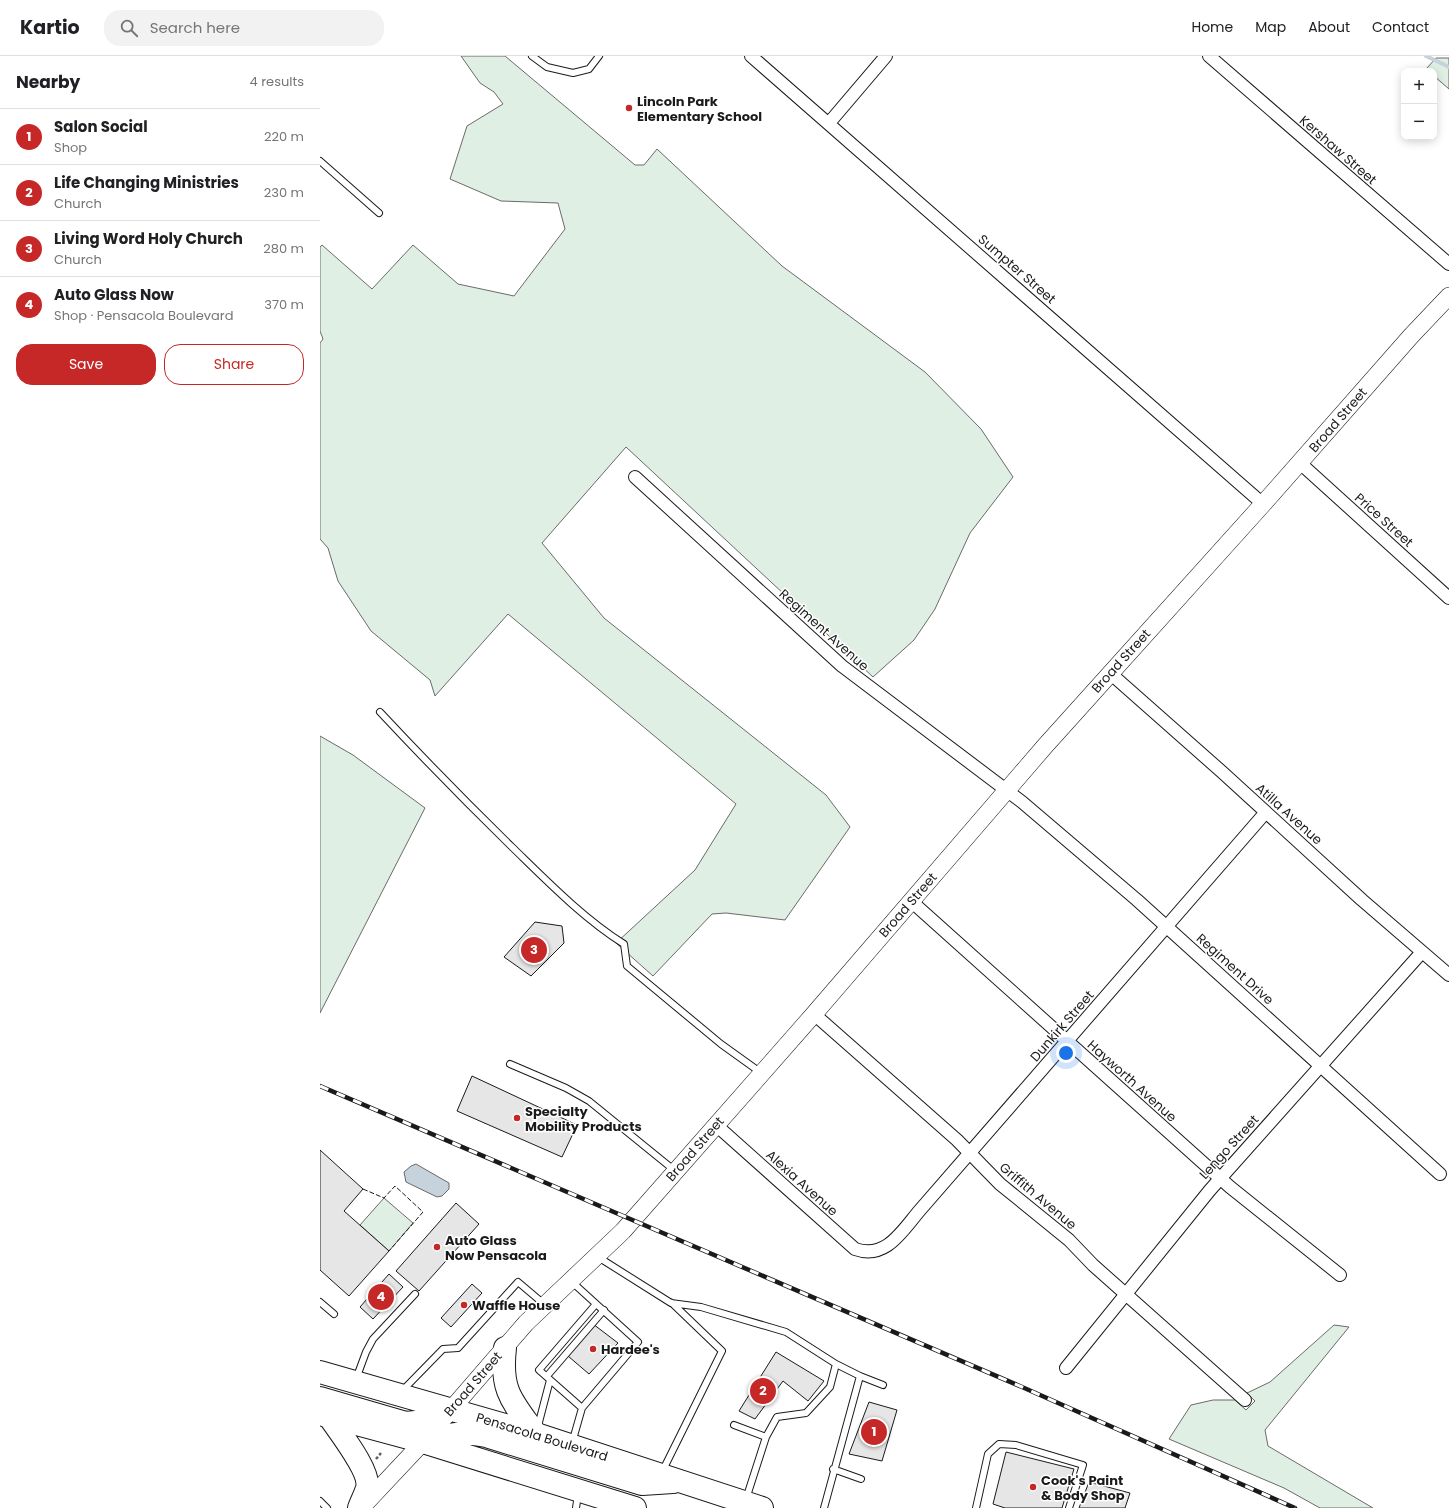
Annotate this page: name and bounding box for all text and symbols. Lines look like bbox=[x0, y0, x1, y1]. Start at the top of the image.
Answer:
search box bbox=[104, 10, 384, 46]
text: Kartio bbox=[20, 14, 80, 41]
icon: search bbox=[118, 17, 140, 39]
text: Search here bbox=[150, 17, 240, 38]
text: Home bbox=[1191, 17, 1233, 37]
text: Map bbox=[1255, 17, 1286, 37]
text: About bbox=[1308, 17, 1350, 37]
text: Contact bbox=[1372, 17, 1429, 37]
map controls bbox=[1401, 68, 1437, 140]
button: + bbox=[1401, 68, 1437, 104]
text: Nearby bbox=[16, 70, 80, 94]
text: 4 results bbox=[250, 72, 304, 91]
place label: Lincoln Park Elementary School bbox=[637, 92, 762, 126]
marker: Lincoln Park Elementary School bbox=[624, 103, 634, 113]
button: − bbox=[1401, 104, 1437, 140]
street label: Kershaw Street bbox=[1295, 111, 1381, 189]
text: Salon Social bbox=[54, 116, 148, 137]
text: 1 bbox=[27, 127, 31, 146]
text: 220 m bbox=[264, 127, 304, 146]
text: Shop bbox=[54, 138, 87, 157]
text: Life Changing Ministries bbox=[54, 172, 239, 193]
text: 2 bbox=[25, 183, 33, 202]
text: 230 m bbox=[264, 183, 304, 202]
text: Church bbox=[54, 194, 102, 213]
text: Living Word Holy Church bbox=[54, 228, 243, 249]
street label: Sumpter Street bbox=[974, 230, 1060, 308]
text: 3 bbox=[25, 239, 33, 258]
text: 280 m bbox=[263, 239, 304, 258]
text: Church bbox=[54, 250, 102, 269]
text: Auto Glass Now bbox=[54, 284, 174, 305]
text: 4 bbox=[25, 295, 33, 314]
text: 370 m bbox=[264, 295, 304, 314]
text: Shop · Pensacola Boulevard bbox=[54, 306, 234, 325]
button: Save bbox=[16, 344, 156, 385]
button: Share bbox=[164, 344, 304, 385]
street label: Broad Street bbox=[1305, 383, 1372, 457]
street label: Price Street bbox=[1350, 488, 1418, 552]
street label: Regiment Avenue bbox=[775, 585, 873, 675]
street label: Broad Street bbox=[1087, 625, 1155, 697]
street label: Atilla Avenue bbox=[1251, 779, 1327, 849]
street label: Broad Street bbox=[875, 868, 942, 942]
street label: Regiment Drive bbox=[1192, 929, 1278, 1009]
pin: 3 bbox=[521, 935, 547, 965]
street label: Dunkirk Street bbox=[1026, 986, 1098, 1066]
street label: Hayworth Avenue bbox=[1083, 1036, 1181, 1126]
your location bbox=[1056, 1043, 1076, 1063]
place label: Specialty Mobility Products bbox=[525, 1102, 642, 1136]
street label: Lengo Street bbox=[1195, 1110, 1263, 1183]
street label: Broad Street bbox=[662, 1112, 729, 1186]
marker: Specialty Mobility Products bbox=[512, 1113, 522, 1123]
street label: Alexia Avenue bbox=[762, 1146, 842, 1220]
street label: Griffith Avenue bbox=[995, 1158, 1081, 1234]
place label: Auto Glass Now Pensacola bbox=[445, 1231, 547, 1265]
marker: Auto Glass Now Pensacola bbox=[432, 1242, 442, 1252]
pin: 4 bbox=[368, 1282, 394, 1312]
place label: Waffle House bbox=[472, 1296, 560, 1315]
marker: Waffle House bbox=[459, 1300, 469, 1310]
place label: Hardee's bbox=[601, 1340, 660, 1359]
marker: Hardee's bbox=[588, 1344, 598, 1354]
street label: Broad Street bbox=[440, 1347, 507, 1421]
pin: 2 bbox=[750, 1376, 776, 1406]
street label: Pensacola Boulevard bbox=[474, 1408, 610, 1466]
pin: 1 bbox=[861, 1417, 887, 1447]
place label: Cook's Paint & Body Shop bbox=[1041, 1471, 1125, 1505]
marker: Cook's Paint & Body Shop bbox=[1028, 1482, 1038, 1492]

